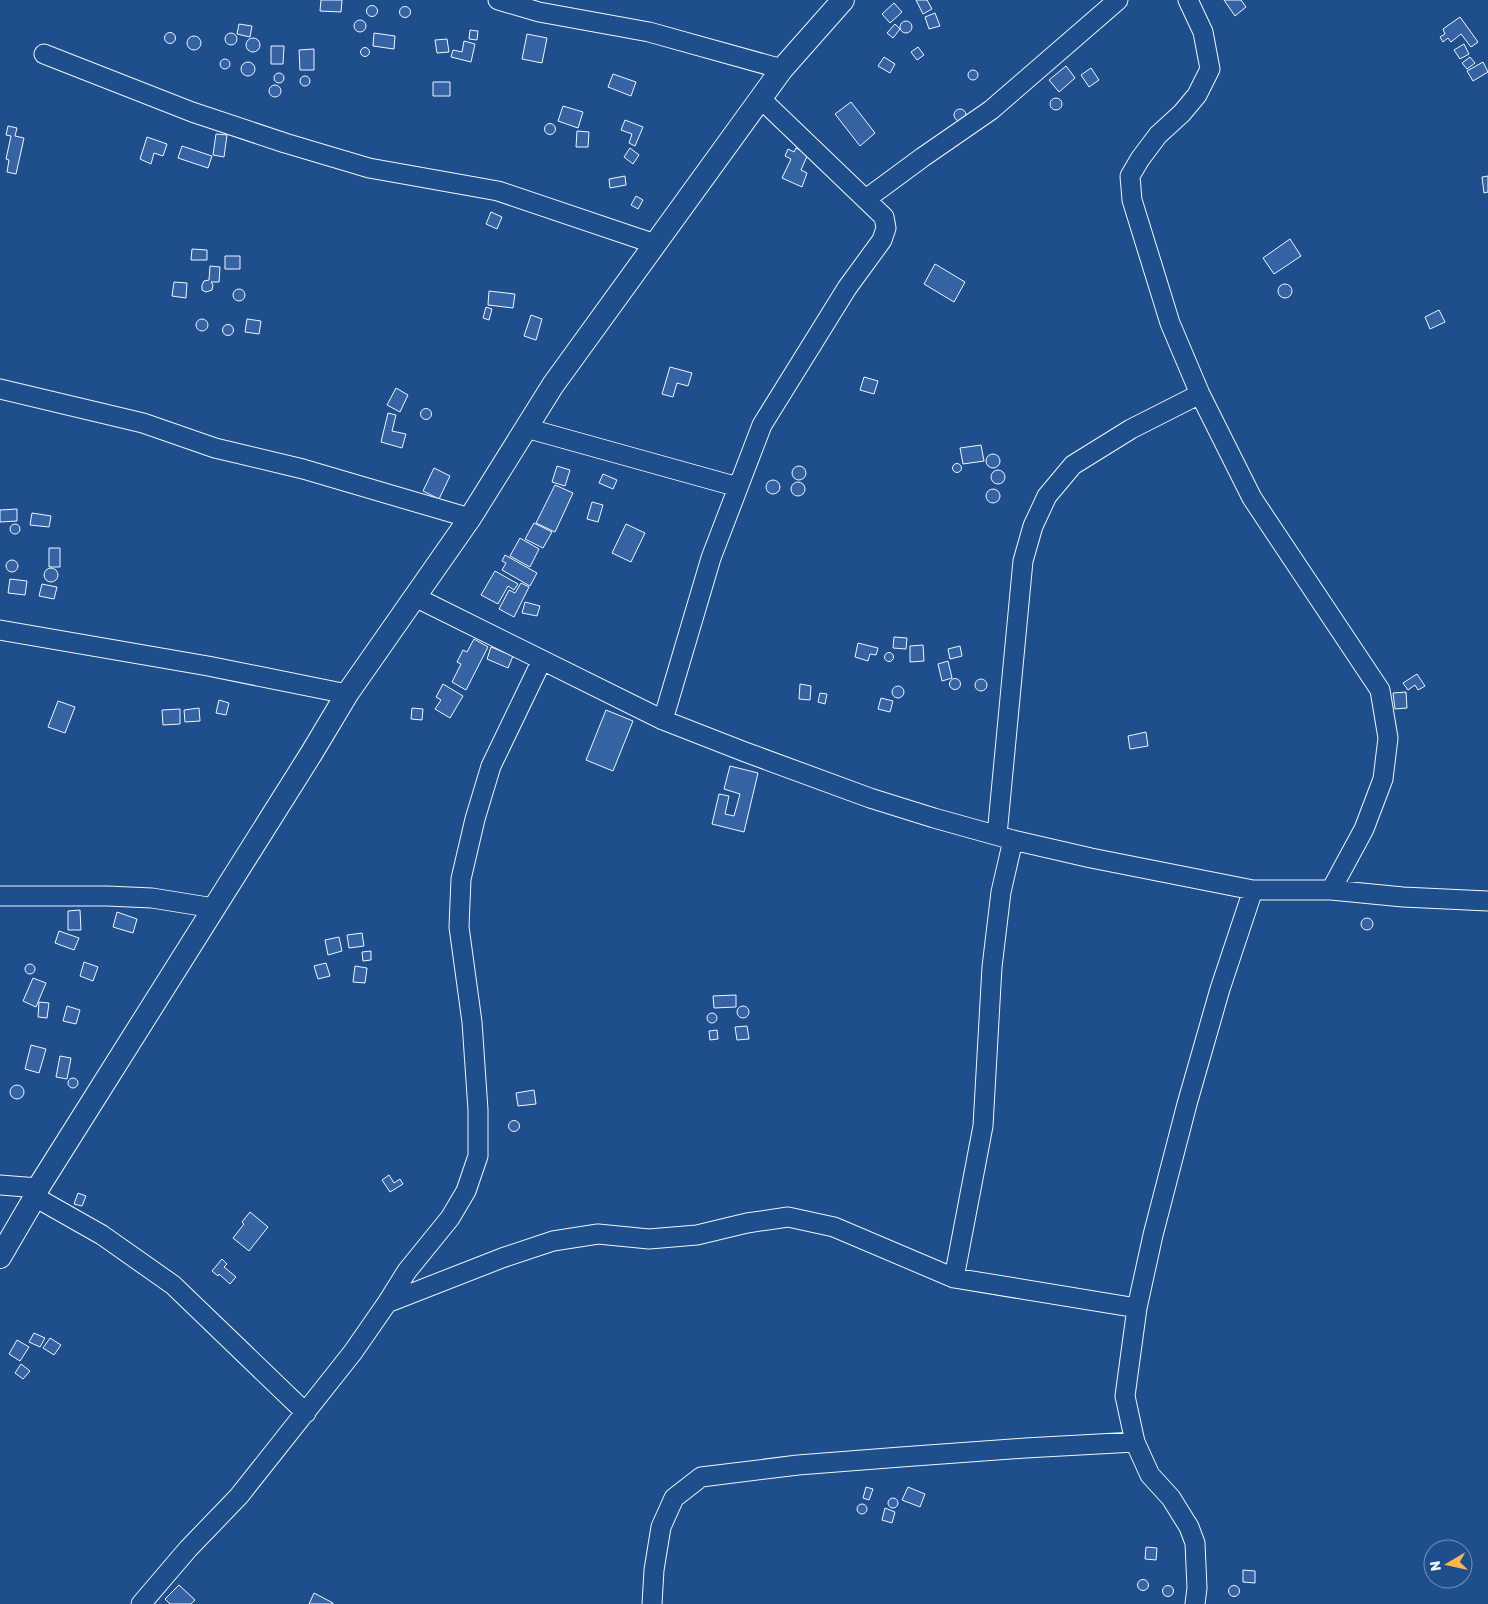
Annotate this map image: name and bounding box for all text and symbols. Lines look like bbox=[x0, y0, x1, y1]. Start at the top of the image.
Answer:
north arrow bbox=[1423, 1539, 1473, 1589]
text: N bbox=[1426, 1560, 1445, 1572]

